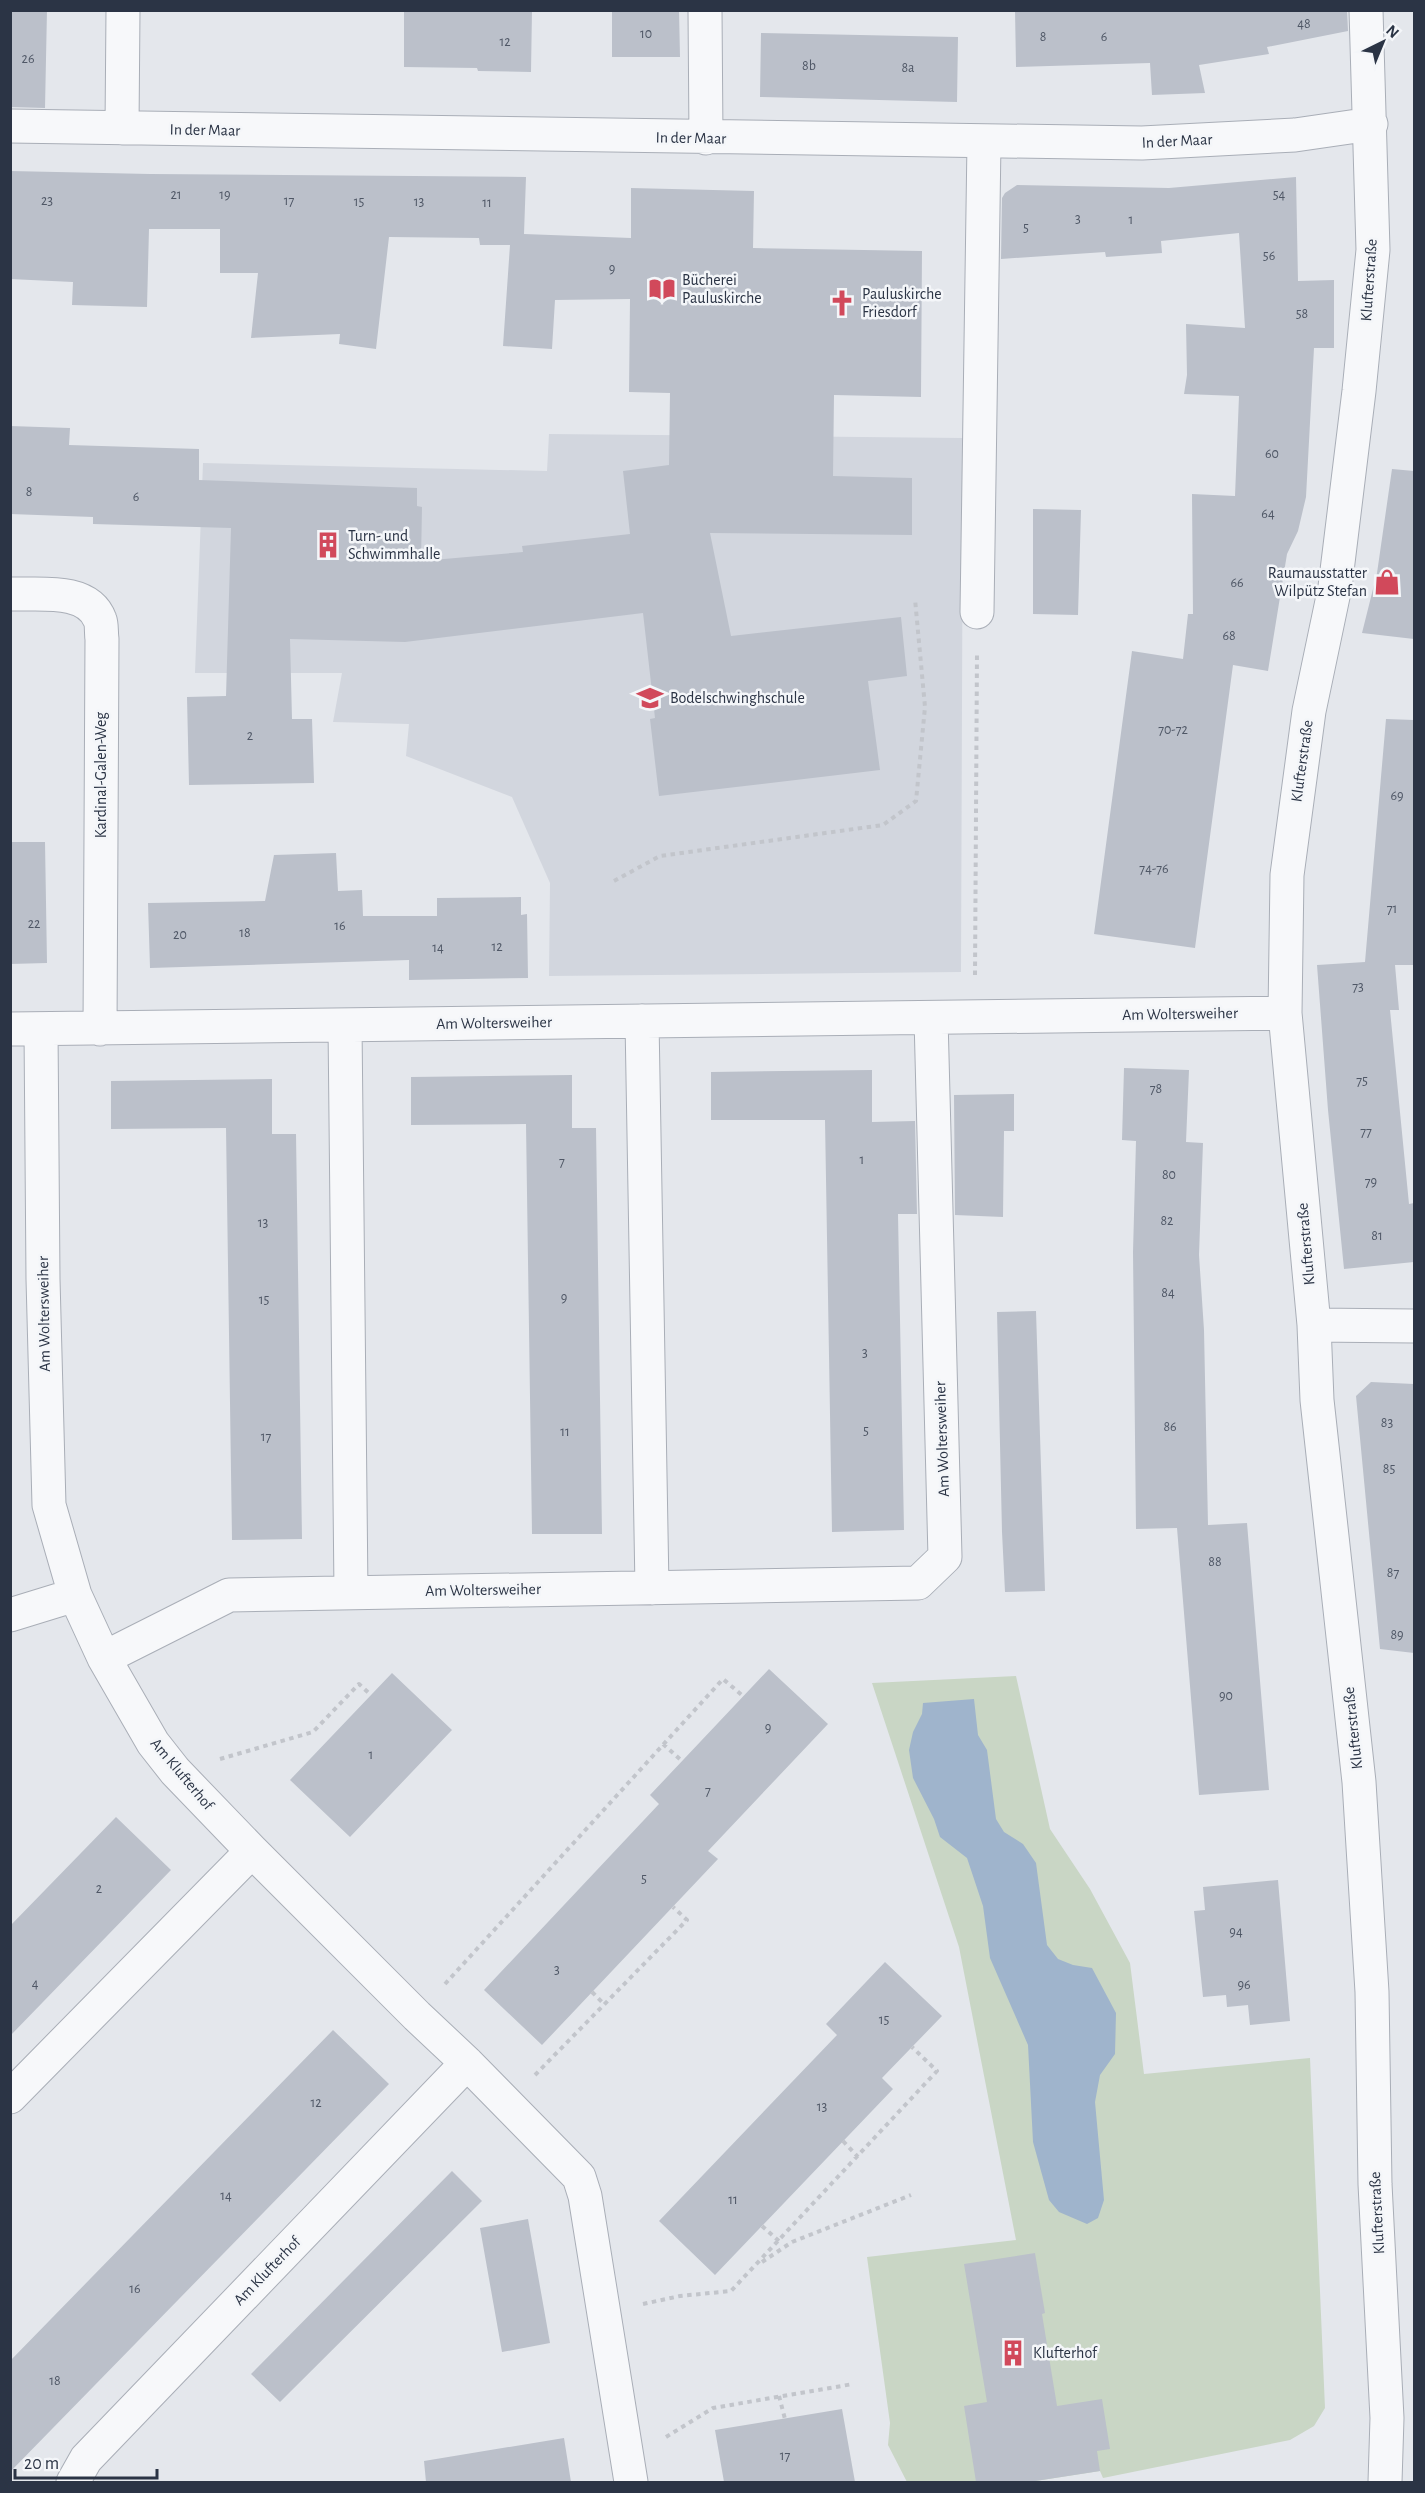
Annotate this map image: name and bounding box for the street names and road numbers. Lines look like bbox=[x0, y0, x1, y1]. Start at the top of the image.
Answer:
street label: In der Maar bbox=[169, 121, 241, 139]
street label: In der Maar bbox=[655, 129, 727, 147]
street label: In der Maar bbox=[1141, 131, 1214, 151]
street label: Klufterstraße bbox=[1358, 238, 1380, 322]
street label: Kardinal-Galen-Weg bbox=[93, 712, 109, 838]
street label: Klufterstraße bbox=[1288, 719, 1316, 803]
street label: Am Woltersweiher bbox=[1122, 1005, 1239, 1023]
street label: Am Woltersweiher bbox=[436, 1014, 553, 1032]
street label: Klufterstraße bbox=[1294, 1202, 1318, 1286]
street label: Am Woltersweiher bbox=[35, 1255, 53, 1372]
street label: Am Woltersweiher bbox=[932, 1380, 952, 1497]
street label: Am Woltersweiher bbox=[425, 1581, 542, 1599]
street label: Klufterstraße bbox=[1341, 1686, 1365, 1770]
street label: Am Klufterhof bbox=[147, 1735, 217, 1814]
street label: Klufterstraße bbox=[1367, 2171, 1387, 2255]
street label: Am Klufterhof bbox=[231, 2233, 304, 2308]

